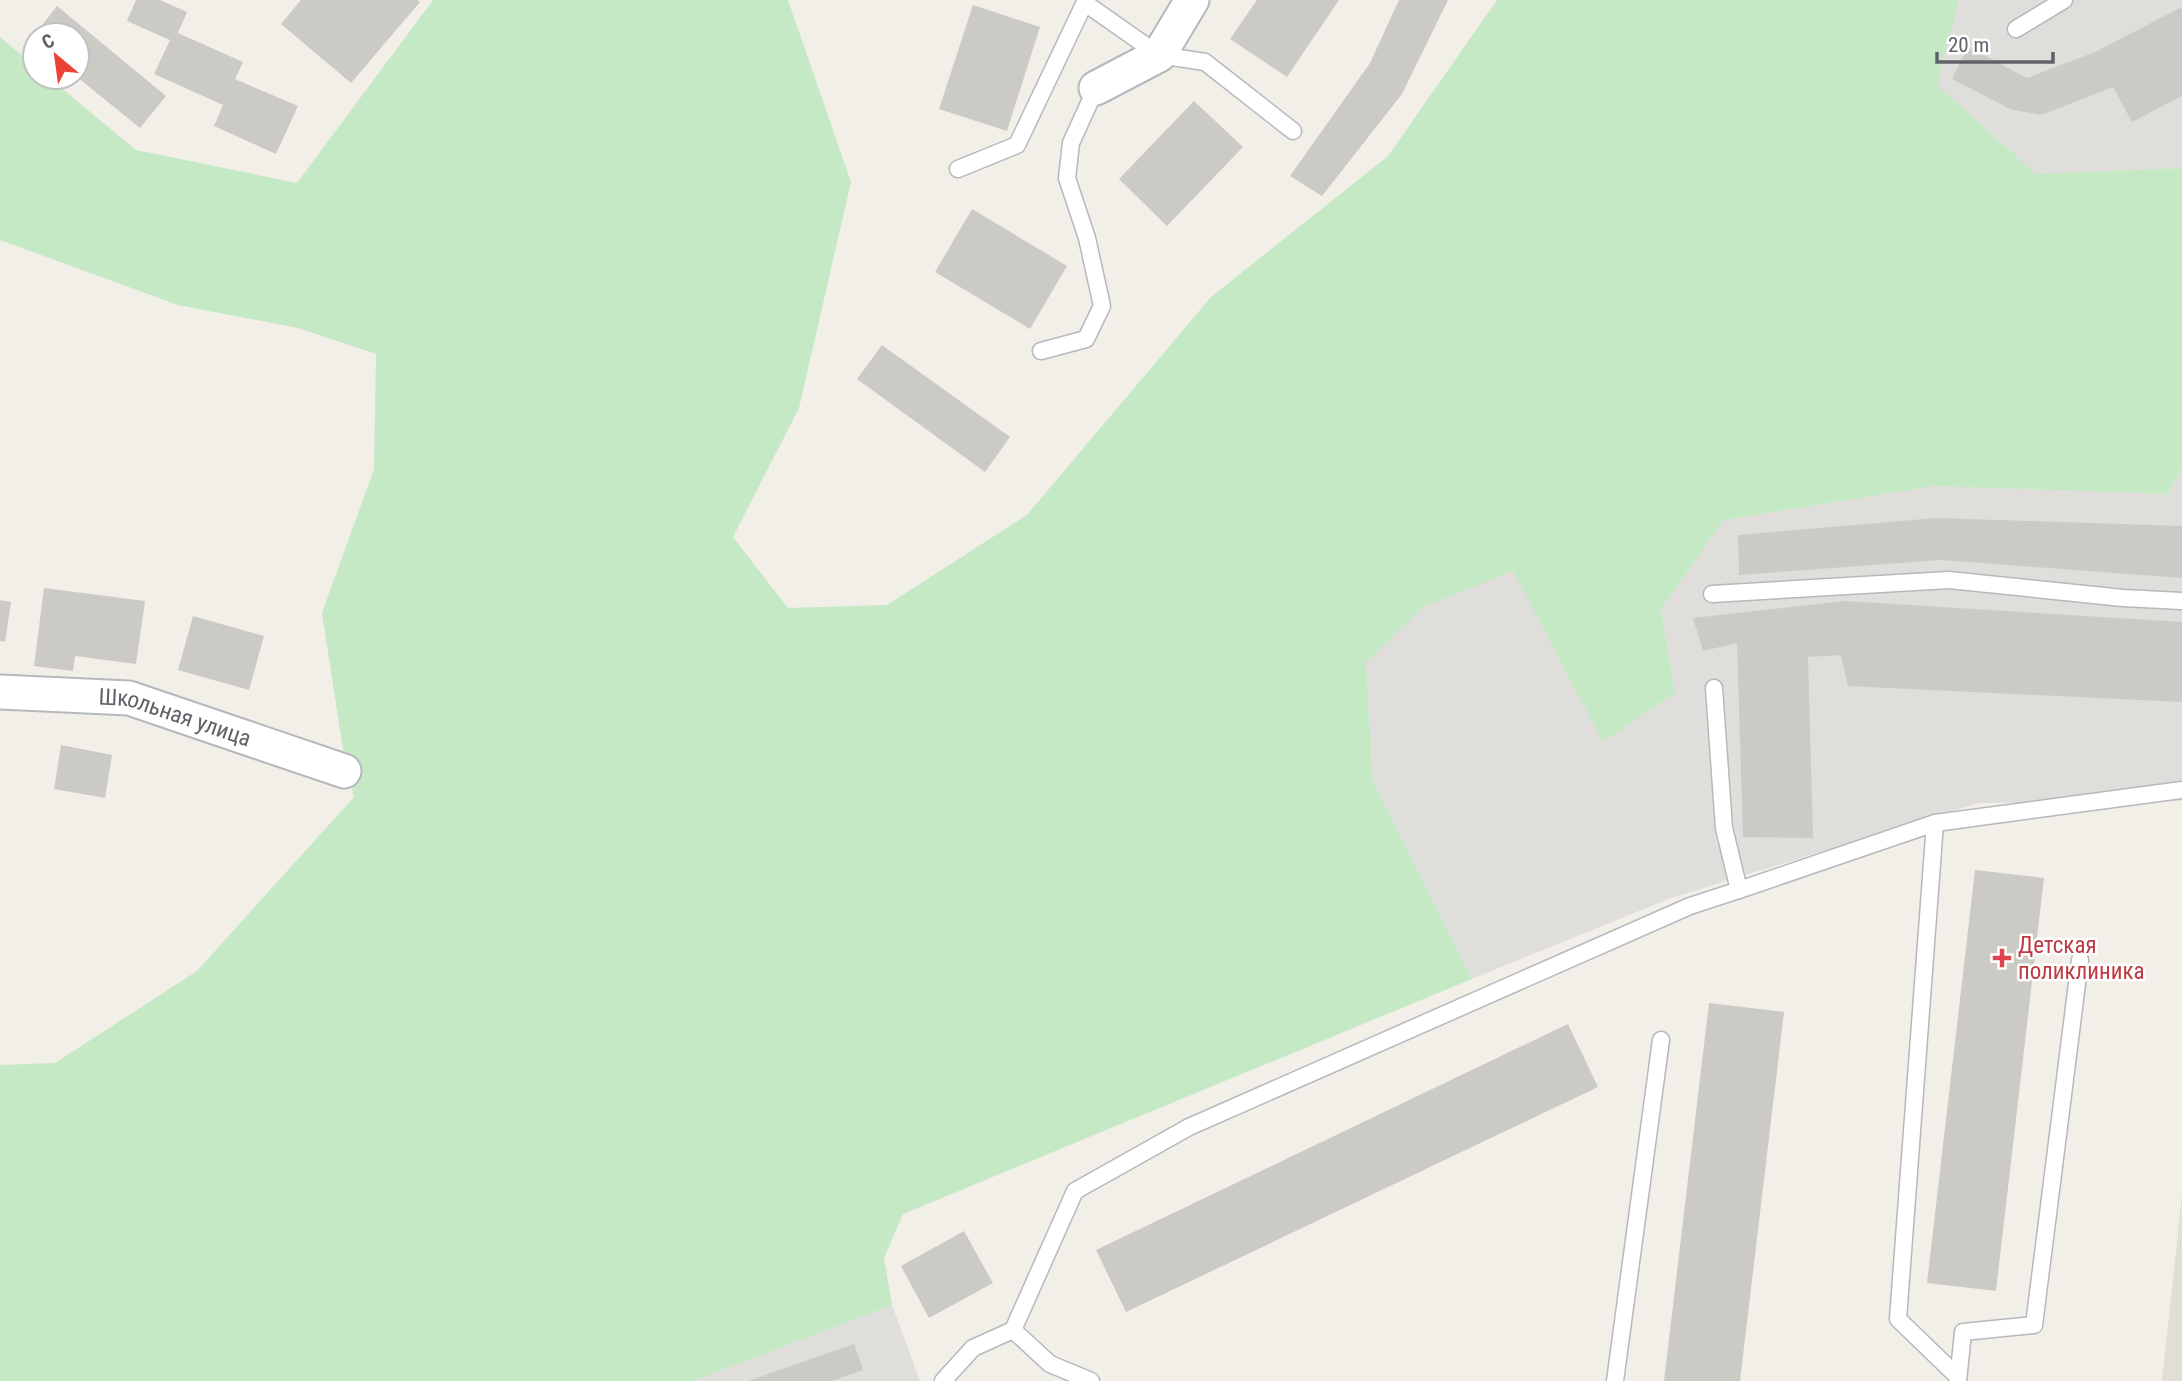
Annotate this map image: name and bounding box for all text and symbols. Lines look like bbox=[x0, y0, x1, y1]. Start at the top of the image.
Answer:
north arrow bbox=[21, 21, 91, 91]
scale bar bbox=[1937, 21, 2052, 65]
text: С bbox=[38, 29, 58, 54]
text: 20 m bbox=[1948, 33, 1989, 57]
street label: Школьная улица bbox=[98, 684, 255, 752]
place label: Детская поликлиника bbox=[2018, 932, 2145, 985]
marker: Детская поликлиника bbox=[1992, 948, 2012, 968]

